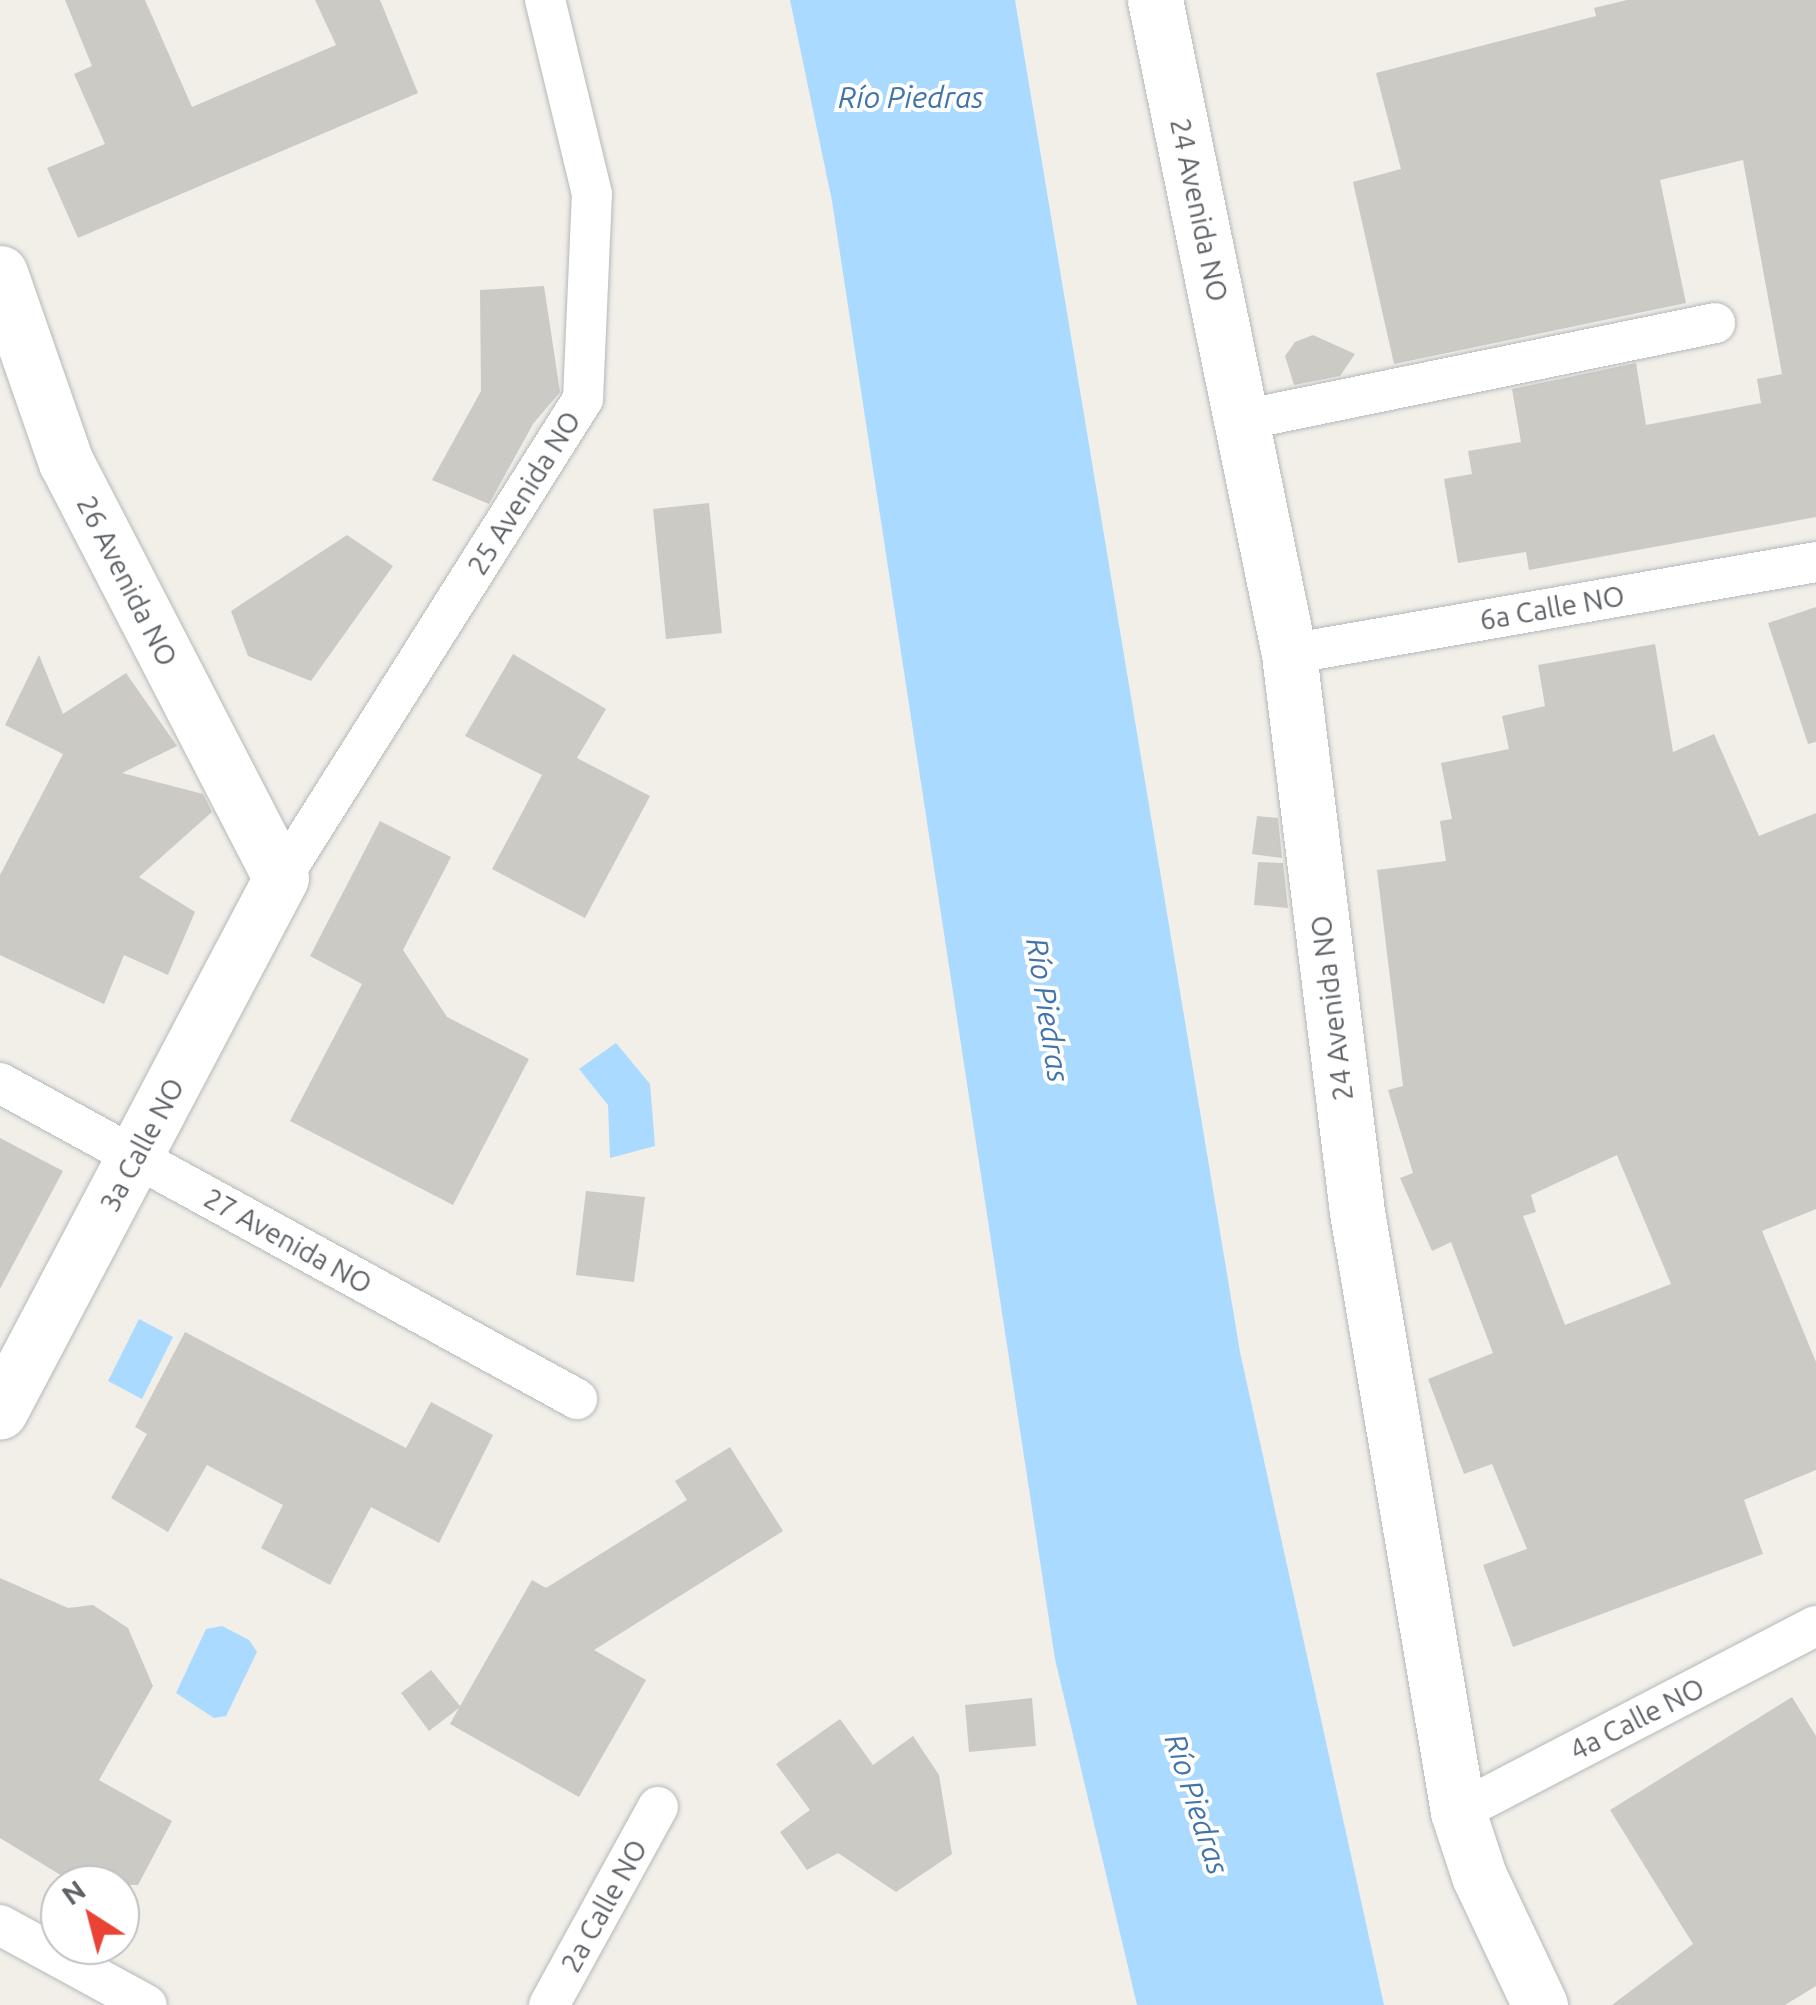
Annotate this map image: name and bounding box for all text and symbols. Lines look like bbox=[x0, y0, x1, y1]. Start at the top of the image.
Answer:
water label: Río Piedras bbox=[838, 79, 984, 115]
street label: 24 Avenida NO bbox=[1163, 115, 1235, 305]
street label: 25 Avenida NO bbox=[460, 405, 588, 581]
street label: 26 Avenida NO bbox=[70, 490, 184, 672]
street label: 6a Calle NO bbox=[1477, 579, 1627, 637]
street label: 24 Avenida NO bbox=[1304, 913, 1360, 1103]
water label: Río Piedras bbox=[1019, 935, 1077, 1085]
street label: 3a Calle NO bbox=[93, 1072, 191, 1218]
street label: 27 Avenida NO bbox=[198, 1181, 378, 1301]
street label: 4a Calle NO bbox=[1564, 1671, 1710, 1767]
water label: Río Piedras bbox=[1157, 1729, 1237, 1879]
street label: 2a Calle NO bbox=[554, 1834, 654, 1978]
north arrow bbox=[40, 1865, 140, 1965]
text: N bbox=[56, 1873, 91, 1911]

